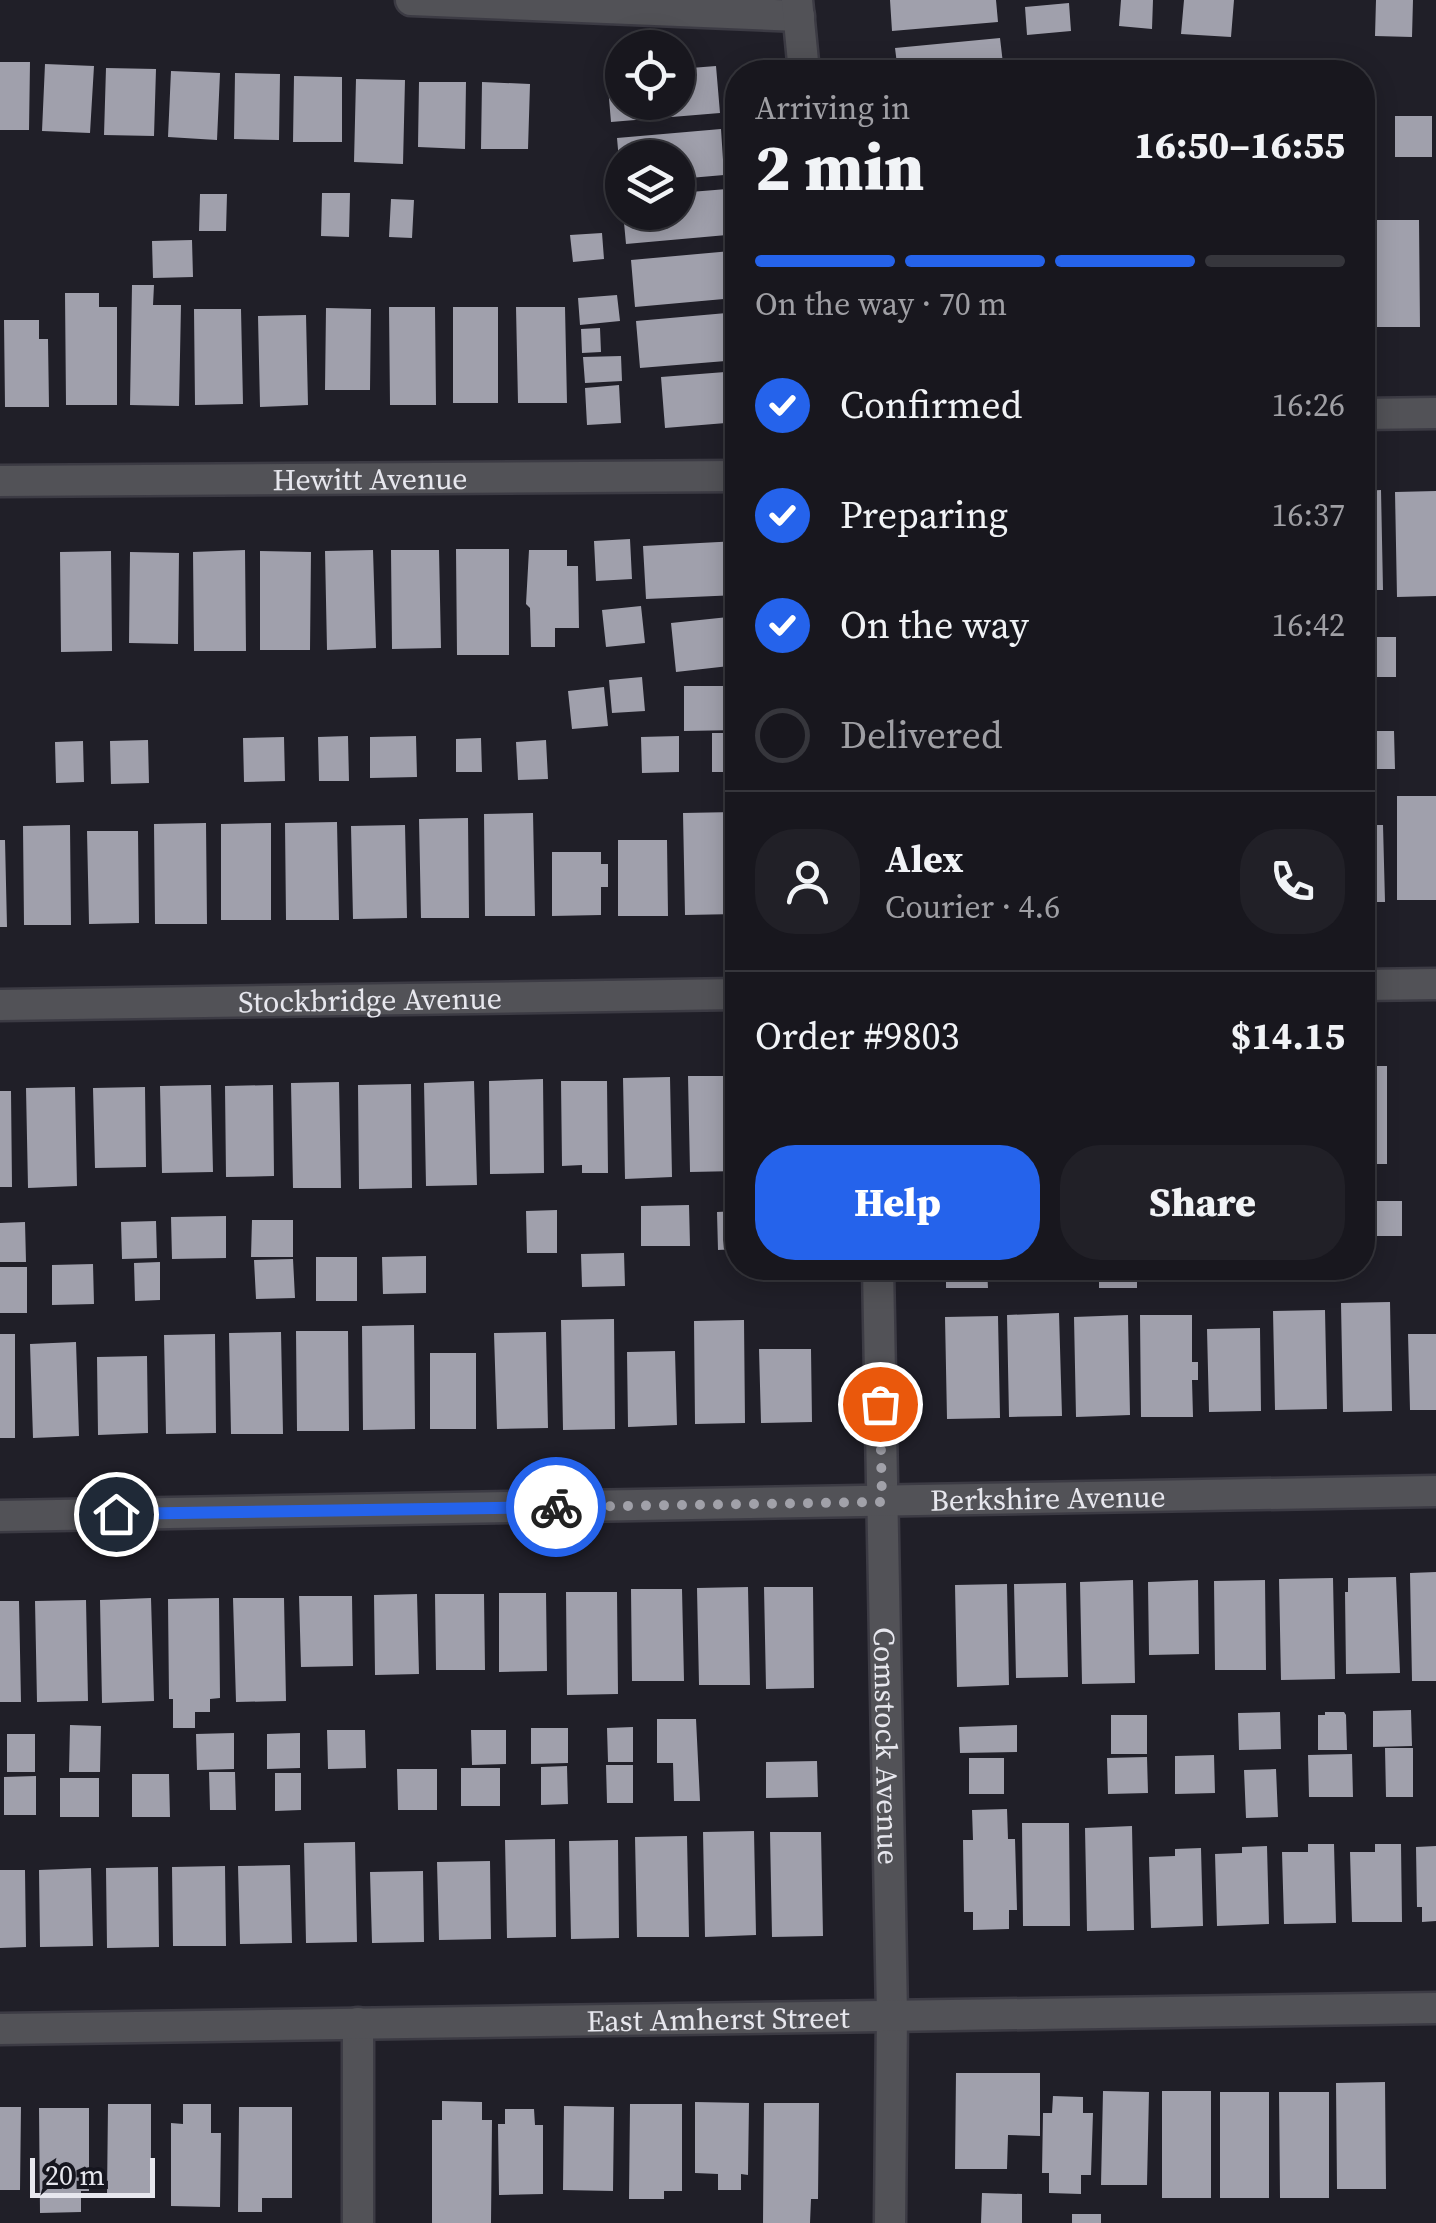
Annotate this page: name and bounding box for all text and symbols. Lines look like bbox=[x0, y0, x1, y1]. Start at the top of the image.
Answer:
map controls bbox=[605, 30, 695, 230]
button: locate bbox=[605, 30, 695, 120]
text: Arriving in bbox=[755, 86, 910, 130]
text: 16:50–16:55 bbox=[1134, 119, 1345, 171]
text: 2 min bbox=[755, 123, 925, 212]
button: layers bbox=[605, 140, 695, 230]
text: On the way · 70 m bbox=[755, 282, 1007, 326]
icon: check bbox=[755, 378, 810, 433]
text: Confirmed bbox=[840, 379, 1022, 431]
text: 16:26 bbox=[1271, 383, 1345, 427]
street label: Hewitt Avenue bbox=[272, 457, 468, 500]
icon: check bbox=[755, 488, 810, 543]
text: Preparing bbox=[840, 489, 1008, 541]
text: 16:37 bbox=[1271, 493, 1345, 537]
icon: check bbox=[755, 598, 810, 653]
text: On the way bbox=[840, 599, 1029, 651]
text: 16:42 bbox=[1271, 603, 1345, 647]
text: Delivered bbox=[840, 709, 1003, 761]
button: person bbox=[755, 829, 860, 934]
button: phone bbox=[1240, 829, 1345, 934]
text: Alex bbox=[885, 833, 963, 885]
text: Courier · 4.6 bbox=[885, 885, 1060, 929]
street label: Stockbridge Avenue bbox=[238, 977, 502, 1022]
text: Order #9803 bbox=[755, 1010, 959, 1062]
text: $14.15 bbox=[1231, 1010, 1345, 1062]
button: Help bbox=[755, 1145, 1040, 1260]
button: Share bbox=[1060, 1145, 1345, 1260]
pin bbox=[838, 1362, 923, 1447]
icon: bag bbox=[853, 1377, 908, 1432]
courier bbox=[506, 1457, 606, 1557]
pin bbox=[74, 1472, 159, 1557]
street label: Berkshire Avenue bbox=[930, 1475, 1166, 1520]
icon: bike bbox=[529, 1480, 584, 1535]
icon: home bbox=[89, 1487, 144, 1542]
street label: Comstock Avenue bbox=[864, 1627, 910, 1865]
street label: East Amherst Street bbox=[586, 1996, 850, 2041]
scale bar bbox=[30, 2153, 155, 2198]
text: 20 m bbox=[45, 2156, 105, 2194]

